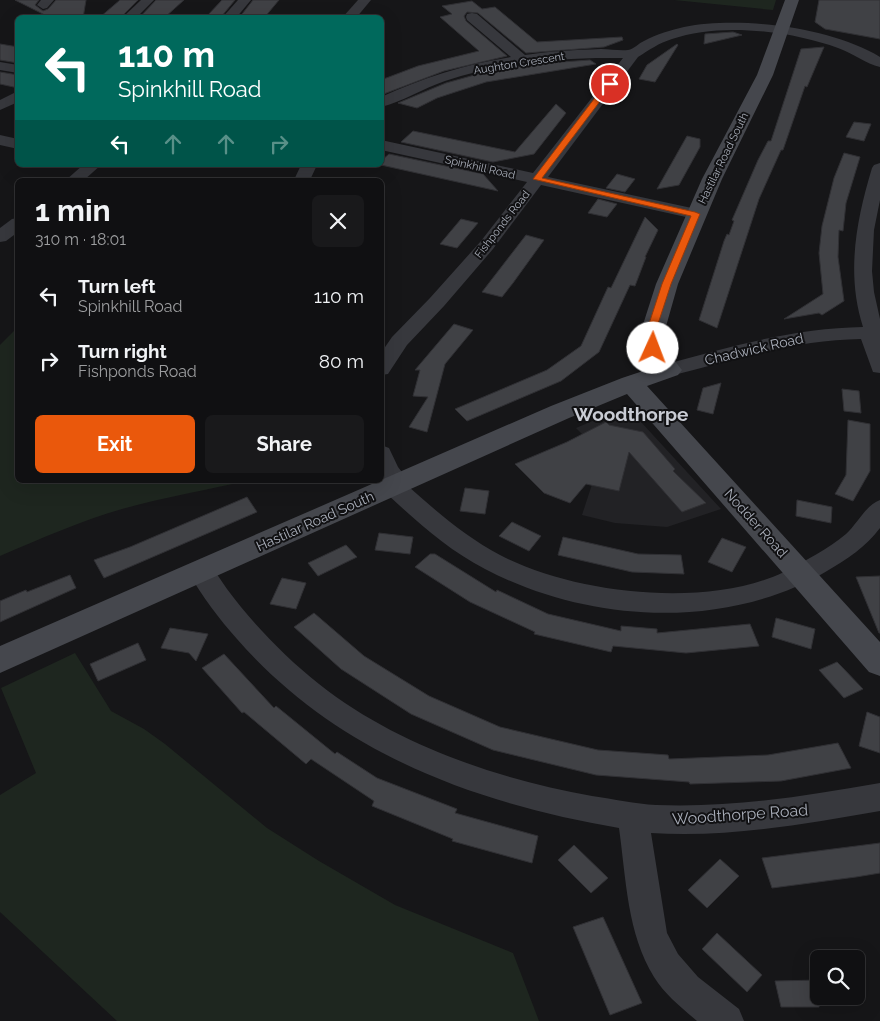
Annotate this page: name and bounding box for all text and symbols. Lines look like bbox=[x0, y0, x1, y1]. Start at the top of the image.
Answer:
text: 110 m bbox=[118, 34, 215, 75]
icon: left bbox=[35, 35, 100, 100]
street label: Aughton Crescent bbox=[473, 50, 566, 77]
pin bbox=[589, 63, 631, 105]
icon: arrive bbox=[596, 70, 624, 98]
text: Spinkhill Road bbox=[118, 76, 262, 102]
street label: Hastilar Road South bbox=[696, 110, 751, 206]
icon: left bbox=[106, 130, 134, 158]
icon: ahead bbox=[159, 130, 187, 158]
icon: ahead bbox=[212, 130, 240, 158]
icon: right bbox=[265, 130, 293, 158]
street label: Spinkhill Road bbox=[443, 153, 516, 182]
street label: Fishponds Road bbox=[472, 188, 533, 261]
text: 1 min bbox=[35, 193, 111, 228]
button: close bbox=[312, 195, 364, 247]
text: 310 m · 18:01 bbox=[35, 230, 126, 249]
text: Turn left bbox=[78, 275, 155, 297]
icon: left bbox=[35, 282, 63, 310]
text: 110 m bbox=[314, 285, 364, 307]
text: Spinkhill Road bbox=[78, 297, 182, 316]
position arrow bbox=[626, 321, 678, 373]
street label: Chadwick Road bbox=[703, 330, 805, 368]
text: Turn right bbox=[78, 340, 167, 362]
icon: right bbox=[35, 347, 63, 375]
text: 80 m bbox=[319, 350, 364, 372]
text: Fishponds Road bbox=[78, 362, 197, 381]
district label: Woodthorpe bbox=[574, 403, 689, 425]
button: Exit bbox=[35, 415, 195, 473]
button: Share bbox=[205, 415, 364, 473]
street label: Nodder Road bbox=[721, 486, 791, 560]
street label: Hastilar Road South bbox=[254, 488, 376, 554]
street label: Woodthorpe Road bbox=[671, 800, 809, 829]
map controls bbox=[810, 950, 865, 1005]
button: search bbox=[810, 950, 865, 1005]

